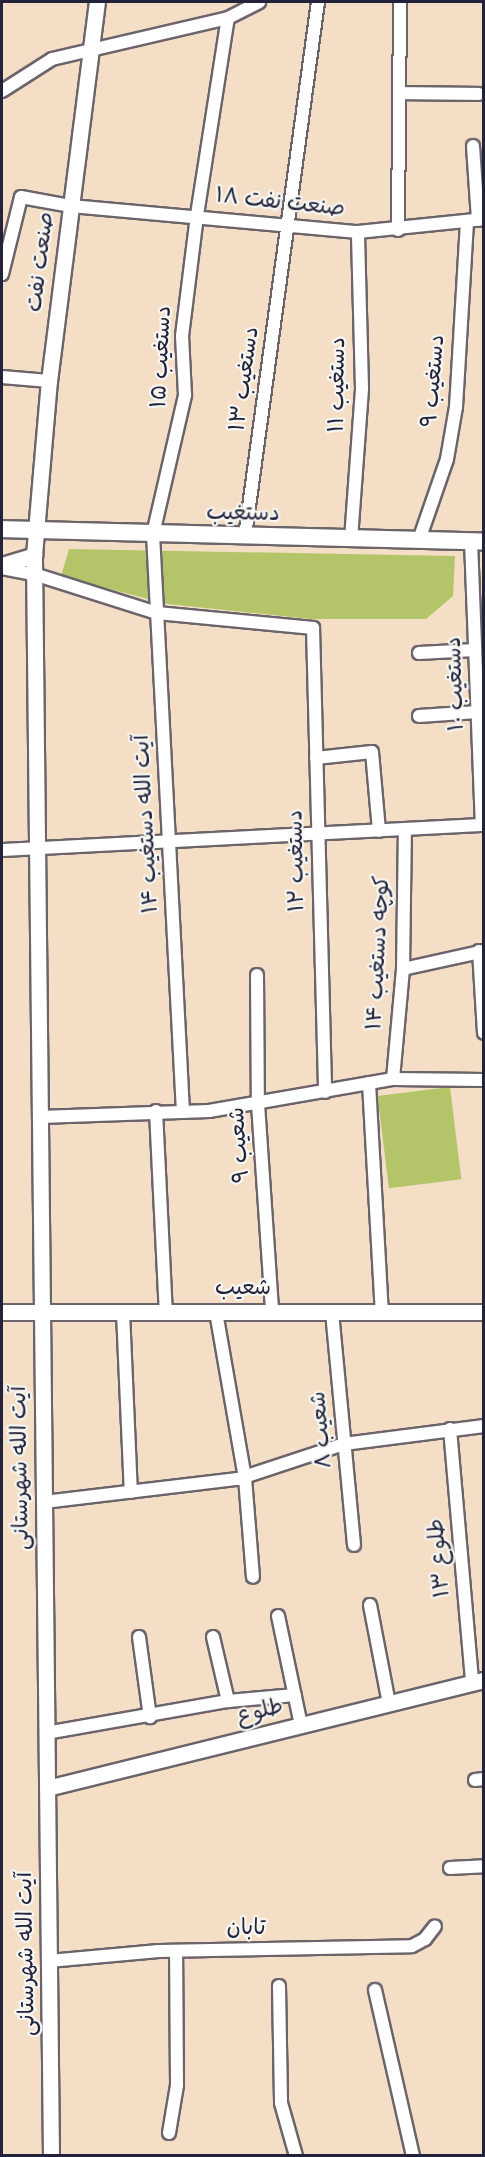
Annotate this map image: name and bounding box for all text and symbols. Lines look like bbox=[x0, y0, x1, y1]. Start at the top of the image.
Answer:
street label: صنعت نفت ۱۸ bbox=[214, 183, 346, 223]
street label: صنعت نفت bbox=[22, 210, 60, 314]
street label: دستغیب ۱۵ bbox=[146, 305, 178, 409]
street label: دستغیب ۱۳ bbox=[225, 325, 265, 433]
street label: دستغیب ۹ bbox=[417, 333, 451, 429]
street label: دستغیب ۱۱ bbox=[324, 337, 352, 433]
street label: دستغیب bbox=[206, 500, 280, 528]
street label: دستغیب ۱۰ bbox=[441, 636, 471, 732]
street label: آیت الله دستغیب ۱۴ bbox=[129, 734, 165, 914]
street label: دستغیب ۱۲ bbox=[283, 810, 311, 912]
street label: کوچه دستغیب ۱۴ bbox=[362, 875, 396, 1031]
street label: شعیب ۹ bbox=[224, 1106, 256, 1184]
street label: شعیب bbox=[215, 1276, 271, 1302]
street label: آیت الله شهرستانی bbox=[6, 1386, 36, 1550]
street label: شعیب ۸ bbox=[305, 1390, 339, 1470]
street label: طلوع ۱۳ bbox=[423, 1517, 457, 1599]
street label: طلوع bbox=[234, 1693, 286, 1731]
street label: آیت الله شهرستانی bbox=[12, 1872, 42, 2036]
street label: تابان bbox=[226, 1916, 266, 1942]

